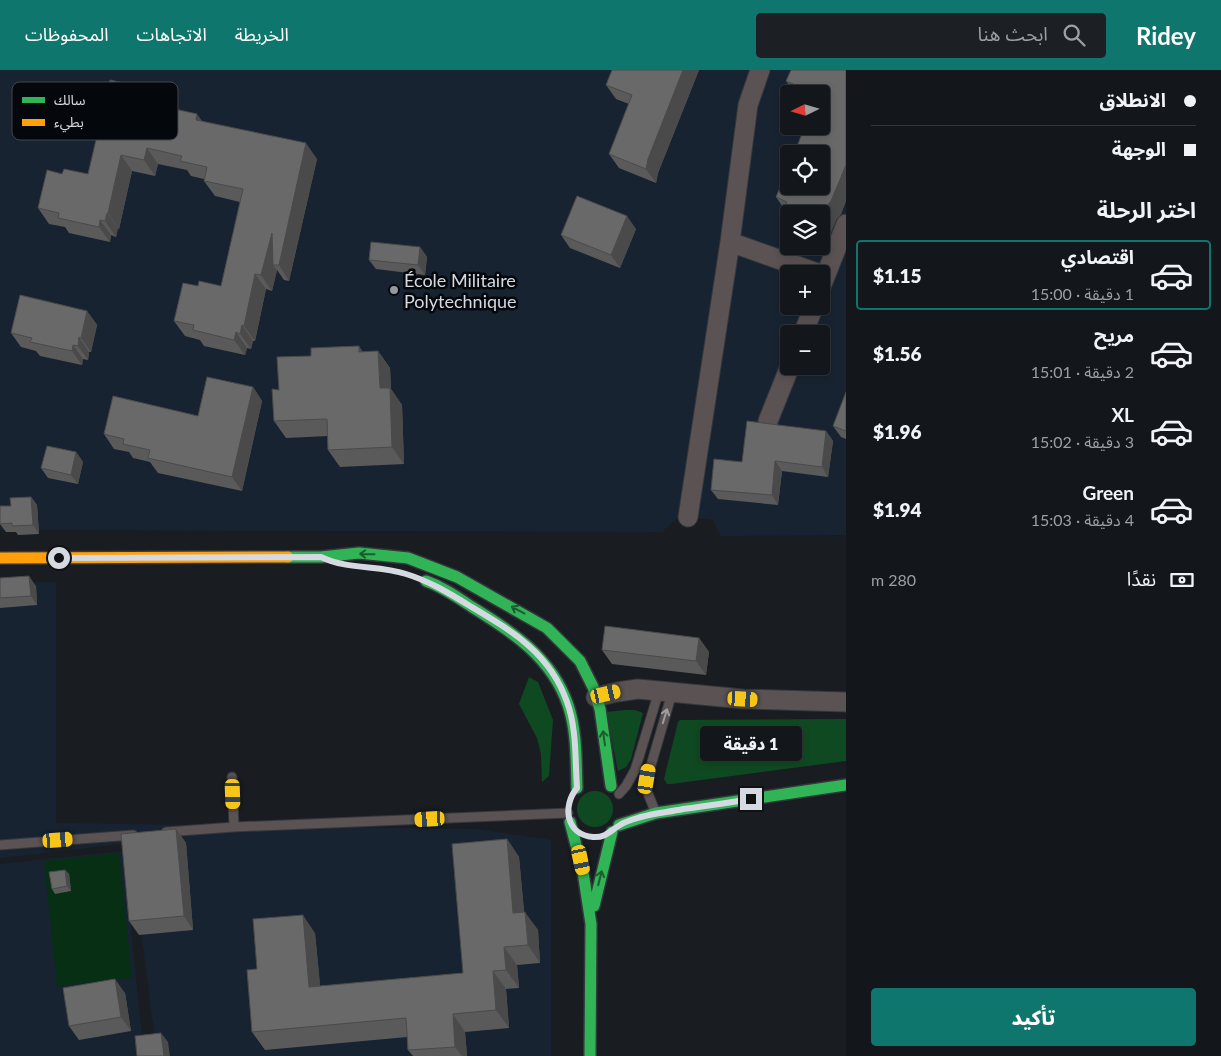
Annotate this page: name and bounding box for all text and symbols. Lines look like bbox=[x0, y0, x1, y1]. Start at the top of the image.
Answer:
search box bbox=[756, 13, 1106, 58]
icon: search bbox=[1060, 21, 1088, 49]
text: Ridey bbox=[1136, 21, 1196, 50]
text: ابحث هنا bbox=[978, 22, 1048, 45]
text: المحفوظات bbox=[25, 23, 109, 45]
text: الاتجاهات bbox=[137, 23, 207, 45]
text: الخريطة bbox=[235, 23, 289, 45]
legend bbox=[12, 82, 178, 140]
north arrow bbox=[780, 85, 830, 135]
map controls bbox=[780, 85, 830, 375]
text: الانطلاق bbox=[1100, 88, 1166, 111]
text: سالك bbox=[54, 91, 86, 108]
text: بطيء bbox=[54, 113, 84, 133]
text: الوجهة bbox=[1112, 137, 1166, 160]
button: locate bbox=[780, 145, 830, 195]
text: اختر الرحلة bbox=[1097, 196, 1196, 223]
button: layers bbox=[780, 205, 830, 255]
text: اقتصادي bbox=[1061, 245, 1134, 268]
icon: car bbox=[1149, 253, 1194, 298]
text: $1.15 bbox=[873, 264, 922, 287]
button: + bbox=[780, 265, 830, 315]
place label: École Militaire Polytechnique bbox=[404, 269, 517, 312]
marker: École Militaire Polytechnique bbox=[388, 284, 400, 296]
text: 1 دقيقة · 15:00 bbox=[1031, 284, 1134, 303]
text: مريح bbox=[1094, 323, 1134, 346]
button: − bbox=[780, 325, 830, 375]
icon: car bbox=[1149, 331, 1194, 376]
text: $1.56 bbox=[873, 342, 922, 365]
text: 2 دقيقة · 15:01 bbox=[1031, 362, 1134, 381]
text: XL bbox=[1111, 403, 1134, 426]
icon: car bbox=[1149, 409, 1194, 454]
text: $1.96 bbox=[873, 420, 922, 443]
text: 3 دقيقة · 15:02 bbox=[1031, 432, 1134, 451]
text: Green bbox=[1083, 481, 1134, 504]
icon: car bbox=[1149, 487, 1194, 532]
text: $1.94 bbox=[873, 498, 922, 521]
text: 4 دقيقة · 15:03 bbox=[1031, 510, 1134, 529]
route start bbox=[48, 547, 70, 569]
one-way arrow bbox=[360, 549, 376, 558]
icon: cash bbox=[1168, 566, 1196, 594]
text: نقدًا bbox=[1127, 567, 1156, 590]
text: 280 m bbox=[871, 570, 916, 589]
one-way arrow bbox=[510, 605, 525, 615]
car bbox=[589, 683, 622, 705]
car bbox=[727, 691, 758, 707]
one-way arrow bbox=[660, 709, 670, 725]
callout: 1 دقيقة bbox=[700, 726, 802, 762]
one-way arrow bbox=[599, 730, 609, 746]
text: 1 دقيقة bbox=[724, 734, 778, 753]
car bbox=[637, 763, 656, 795]
car bbox=[224, 779, 241, 809]
route end bbox=[740, 788, 762, 810]
car bbox=[414, 811, 445, 827]
car bbox=[42, 831, 73, 849]
car bbox=[570, 844, 591, 876]
one-way arrow bbox=[596, 870, 605, 886]
button: تأكيد bbox=[871, 988, 1196, 1046]

